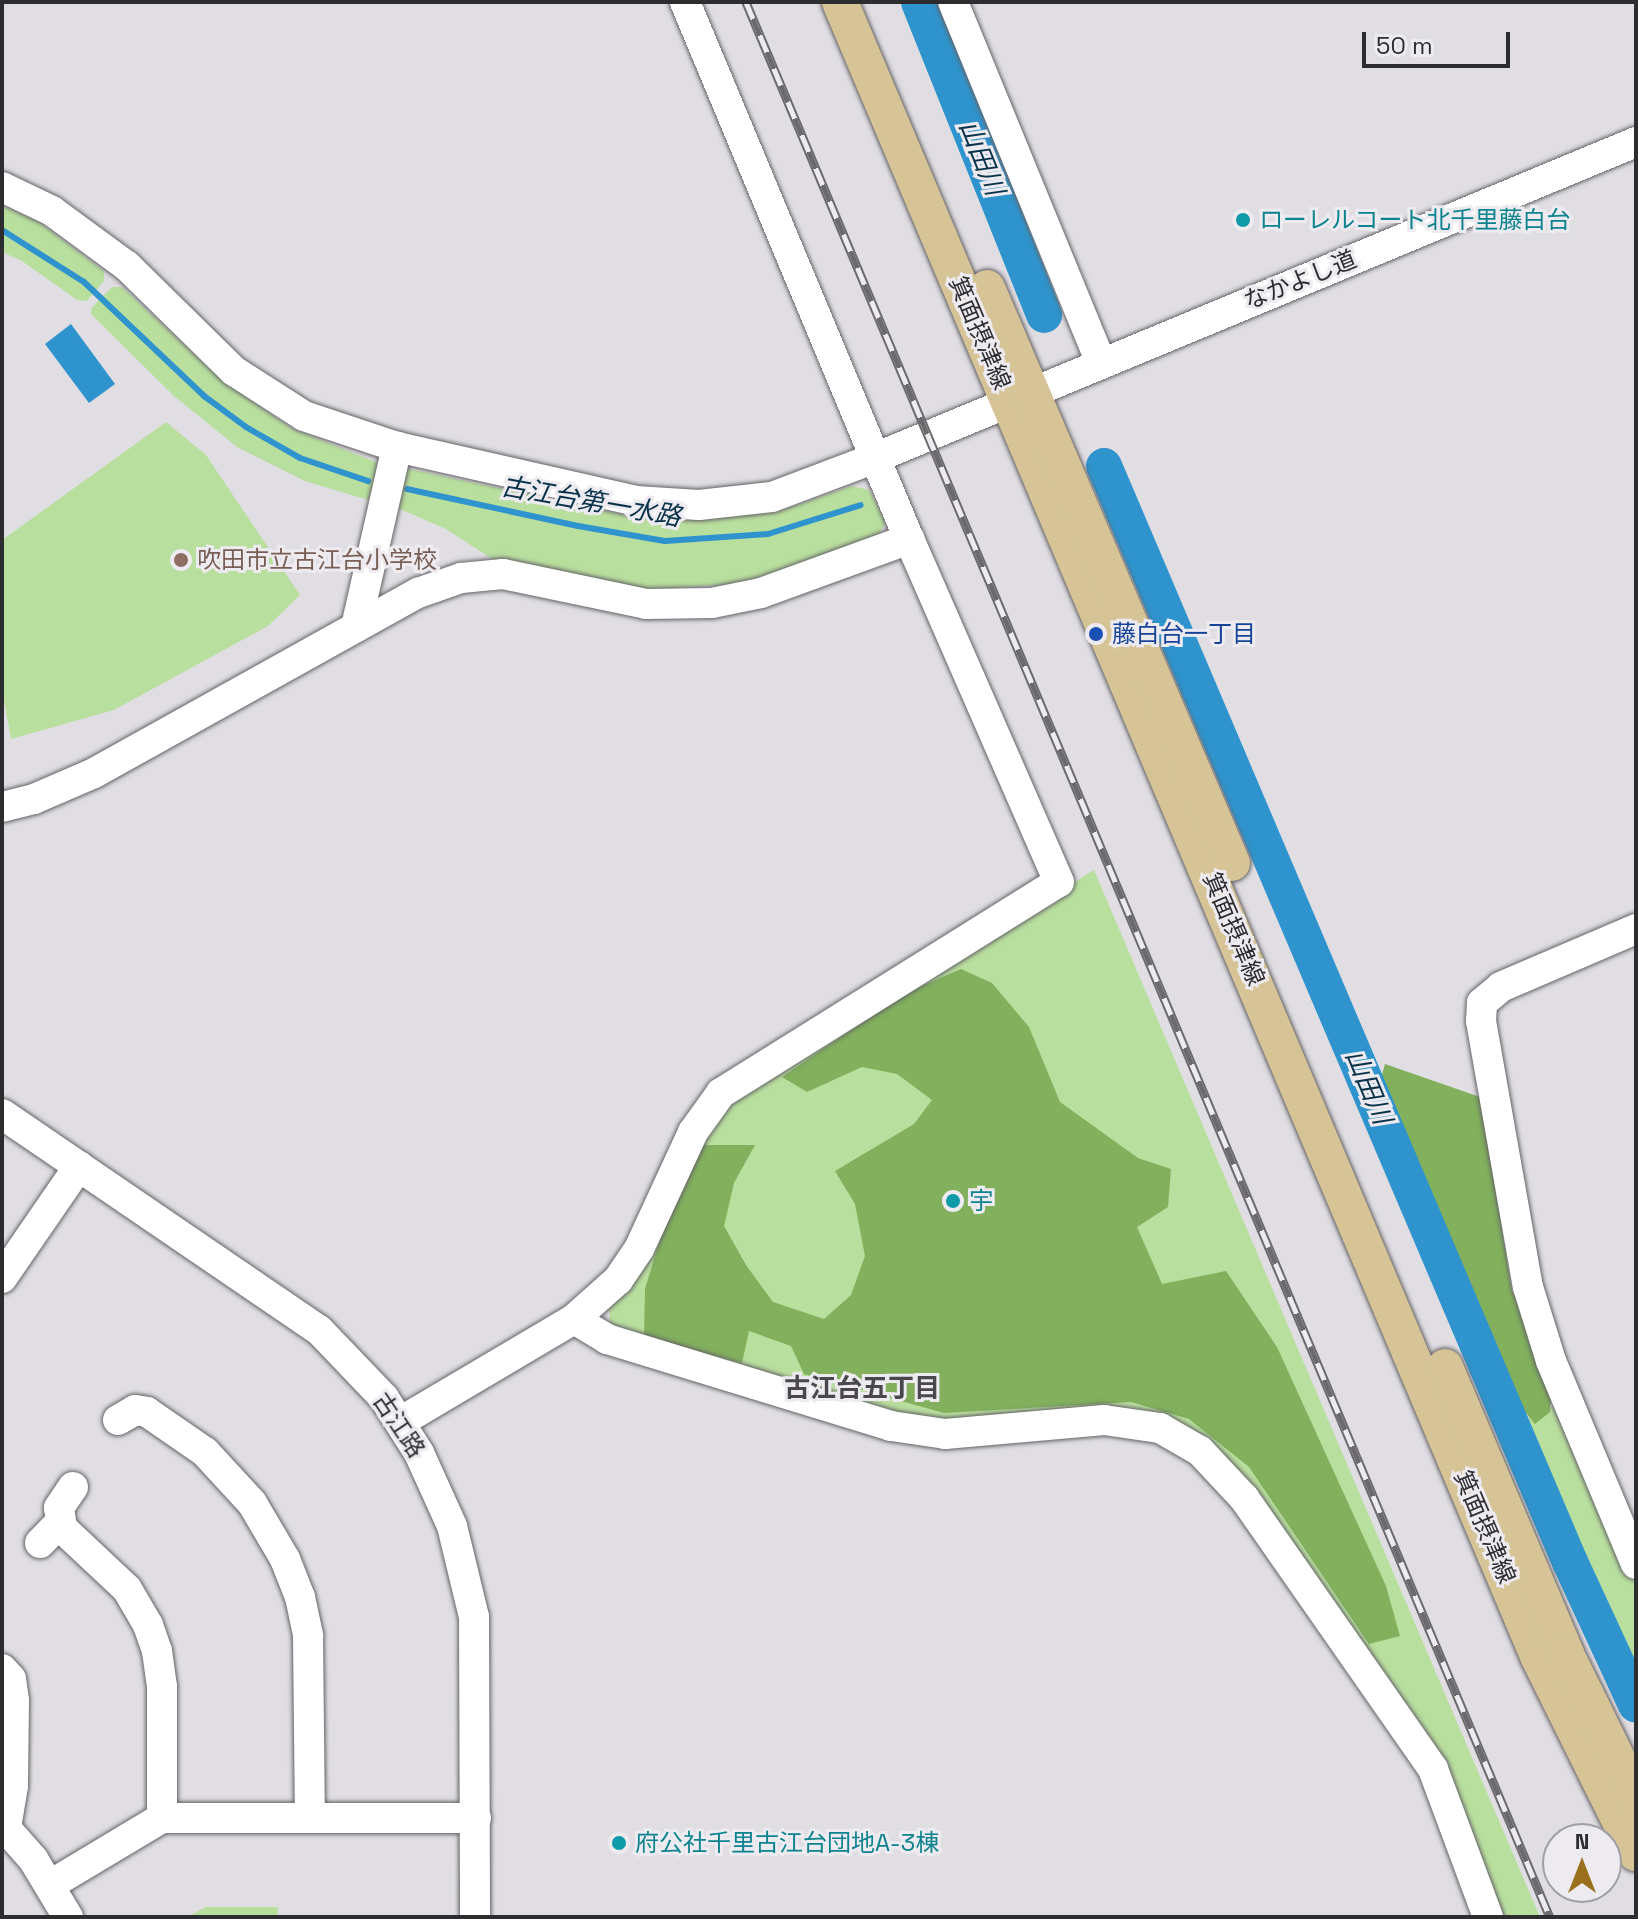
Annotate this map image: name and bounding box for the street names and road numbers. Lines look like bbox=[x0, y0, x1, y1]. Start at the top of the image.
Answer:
street label: なかよし道 bbox=[1239, 244, 1361, 316]
street label: 箕面摂津線 bbox=[943, 272, 1017, 394]
street label: 箕面摂津線 bbox=[1197, 868, 1271, 990]
street label: 古江路 bbox=[367, 1387, 431, 1463]
street label: 箕面摂津線 bbox=[1448, 1466, 1522, 1588]

